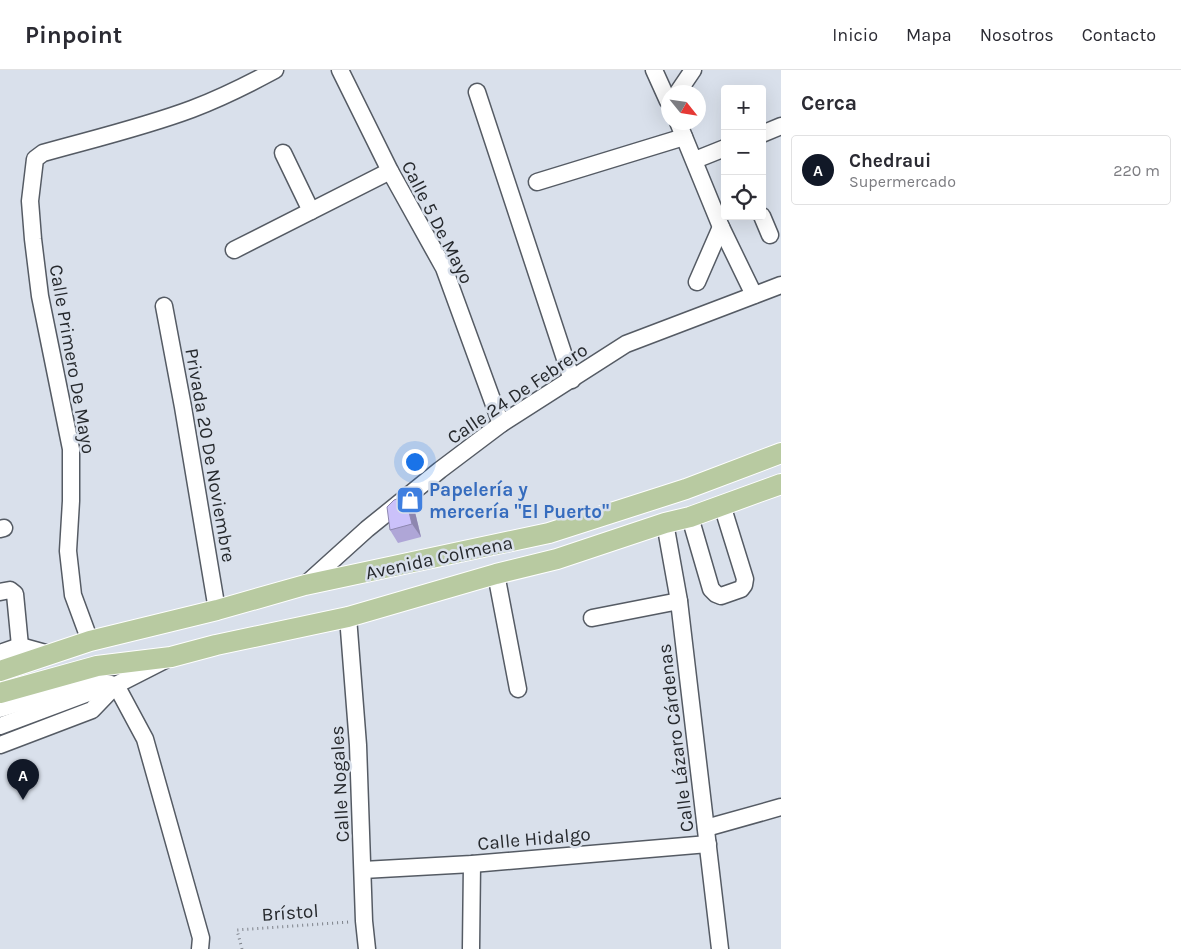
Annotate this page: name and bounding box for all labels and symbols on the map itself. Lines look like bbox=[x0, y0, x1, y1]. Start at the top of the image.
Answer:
north arrow bbox=[661, 85, 706, 130]
street label: Calle 5 De Mayo bbox=[397, 157, 478, 288]
street label: Calle Primero De Mayo bbox=[45, 263, 100, 456]
street label: Calle 24 De Febrero bbox=[443, 339, 592, 449]
street label: Privada 20 De Noviembre bbox=[180, 346, 240, 564]
your location bbox=[402, 449, 428, 475]
place label: Papelería y mercería "El Puerto" bbox=[429, 479, 609, 523]
shop icon: Papelería y mercería "El Puerto" bbox=[395, 485, 425, 515]
street label: Avenida Colmena bbox=[364, 532, 515, 584]
street label: Calle Lázaro Cárdenas bbox=[654, 642, 698, 833]
street label: Calle Nogales bbox=[326, 725, 354, 843]
pin: A bbox=[7, 759, 39, 800]
street label: Calle Hidalgo bbox=[477, 823, 592, 855]
street label: Brístol bbox=[261, 900, 319, 926]

